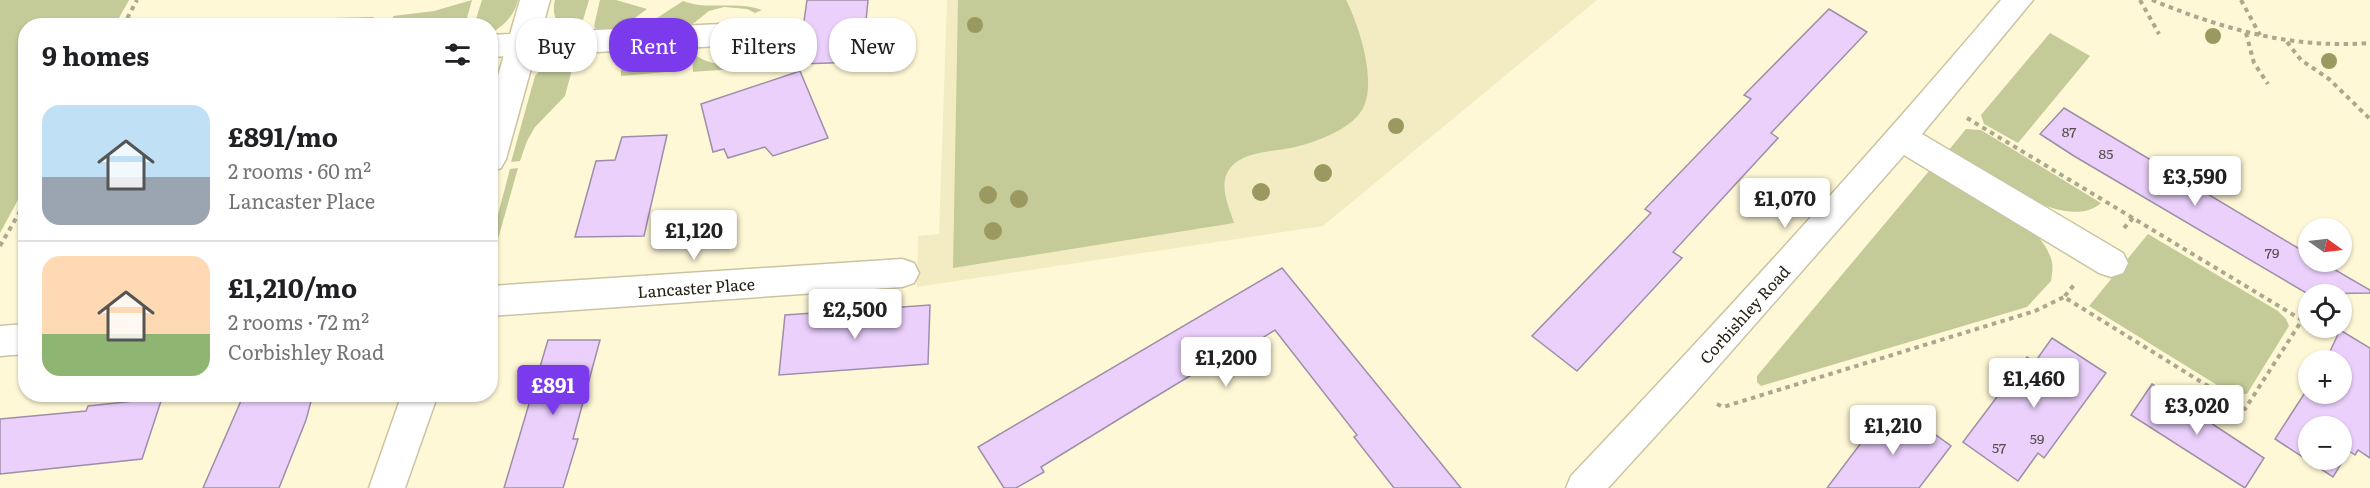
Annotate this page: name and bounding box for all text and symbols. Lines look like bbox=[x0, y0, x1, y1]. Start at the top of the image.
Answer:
chip: Buy bbox=[516, 18, 597, 72]
chip: Rent bbox=[609, 18, 698, 72]
chip: Filters bbox=[710, 18, 817, 72]
chip: New bbox=[829, 18, 916, 72]
text: 9 homes bbox=[42, 35, 149, 74]
icon: filters bbox=[441, 38, 474, 71]
text: £891/mo bbox=[228, 116, 338, 155]
house number: 87 bbox=[2062, 121, 2076, 141]
icon: home bbox=[90, 129, 162, 201]
house number: 85 bbox=[2099, 143, 2113, 163]
text: 2 rooms · 60 m² bbox=[228, 155, 371, 185]
pin: £3,590 bbox=[2146, 156, 2244, 207]
text: £3,590 bbox=[2163, 160, 2227, 190]
pin: £1,070 bbox=[1736, 178, 1834, 229]
text: £1,070 bbox=[1754, 182, 1816, 212]
text: Lancaster Place bbox=[228, 185, 375, 215]
pin: £1,120 bbox=[645, 210, 743, 261]
text: £1,120 bbox=[665, 214, 723, 244]
north arrow bbox=[2298, 218, 2352, 272]
map controls bbox=[2298, 218, 2352, 470]
house number: 79 bbox=[2265, 242, 2279, 262]
street label: Corbishley Road bbox=[1693, 259, 1795, 368]
text: £1,210/mo bbox=[228, 267, 357, 306]
street label: Lancaster Place bbox=[636, 271, 756, 303]
icon: home bbox=[90, 280, 162, 352]
button: locate bbox=[2298, 284, 2352, 338]
pin: £2,500 bbox=[806, 289, 904, 340]
text: £2,500 bbox=[823, 293, 887, 323]
text: 2 rooms · 72 m² bbox=[228, 306, 369, 336]
text: Corbishley Road bbox=[228, 336, 384, 366]
pin: £1,200 bbox=[1177, 337, 1275, 388]
text: £1,200 bbox=[1195, 341, 1257, 371]
button: + bbox=[2298, 350, 2352, 404]
pin: £1,460 bbox=[1985, 358, 2083, 409]
text: £1,460 bbox=[2003, 362, 2065, 392]
pin: £891 bbox=[517, 365, 589, 416]
text: £891 bbox=[531, 369, 575, 399]
pin: £3,020 bbox=[2148, 385, 2246, 436]
text: £3,020 bbox=[2165, 389, 2229, 419]
pin: £1,210 bbox=[1844, 405, 1942, 456]
text: £1,210 bbox=[1864, 409, 1922, 439]
button: − bbox=[2298, 416, 2352, 470]
house number: 59 bbox=[2030, 428, 2044, 448]
house number: 57 bbox=[1992, 437, 2006, 457]

